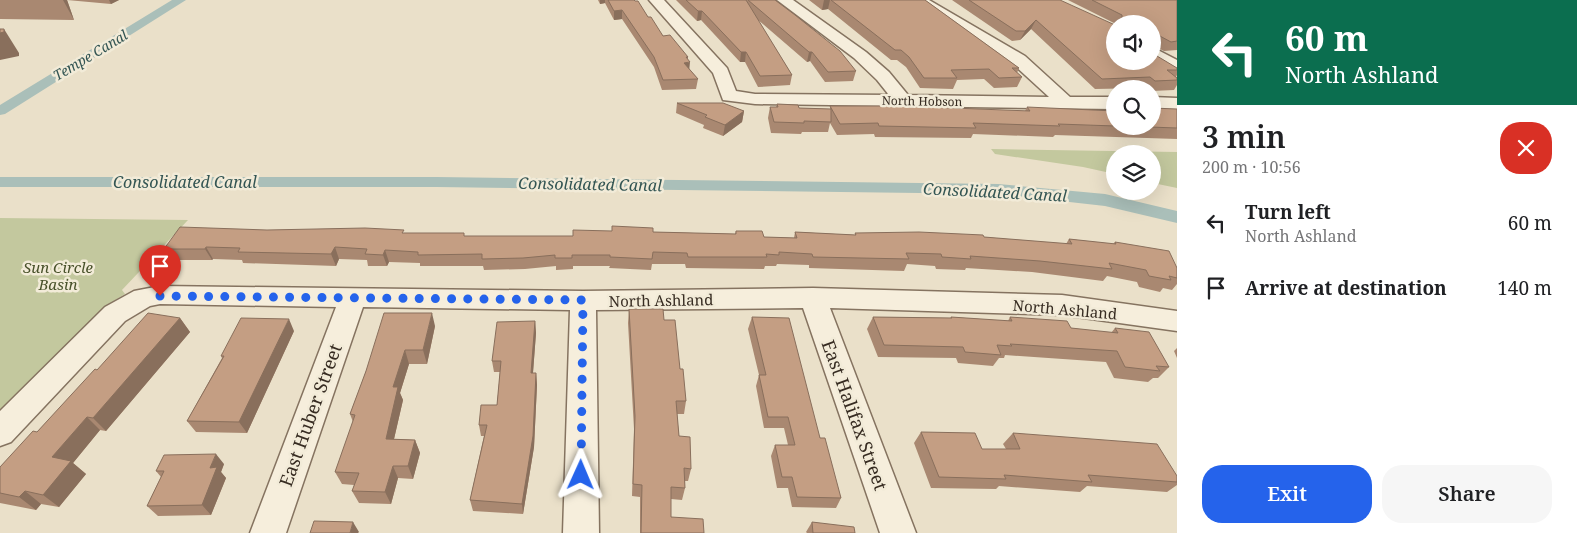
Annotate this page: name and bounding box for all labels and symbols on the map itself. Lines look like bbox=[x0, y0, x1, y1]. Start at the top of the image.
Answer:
water label: Tempe Canal bbox=[49, 25, 131, 85]
street label: North Hobson bbox=[882, 92, 963, 110]
water label: Consolidated Canal bbox=[113, 171, 257, 193]
water label: Consolidated Canal bbox=[518, 172, 662, 196]
water label: Consolidated Canal bbox=[923, 177, 1068, 207]
pin bbox=[139, 245, 181, 296]
park label: Sun Circle Basin bbox=[23, 257, 94, 294]
street label: North Ashland bbox=[608, 289, 714, 311]
street label: North Ashland bbox=[1012, 294, 1118, 324]
street label: East Halifax Street bbox=[817, 337, 893, 493]
street label: East Huber Street bbox=[273, 340, 347, 490]
position arrow bbox=[554, 448, 606, 500]

